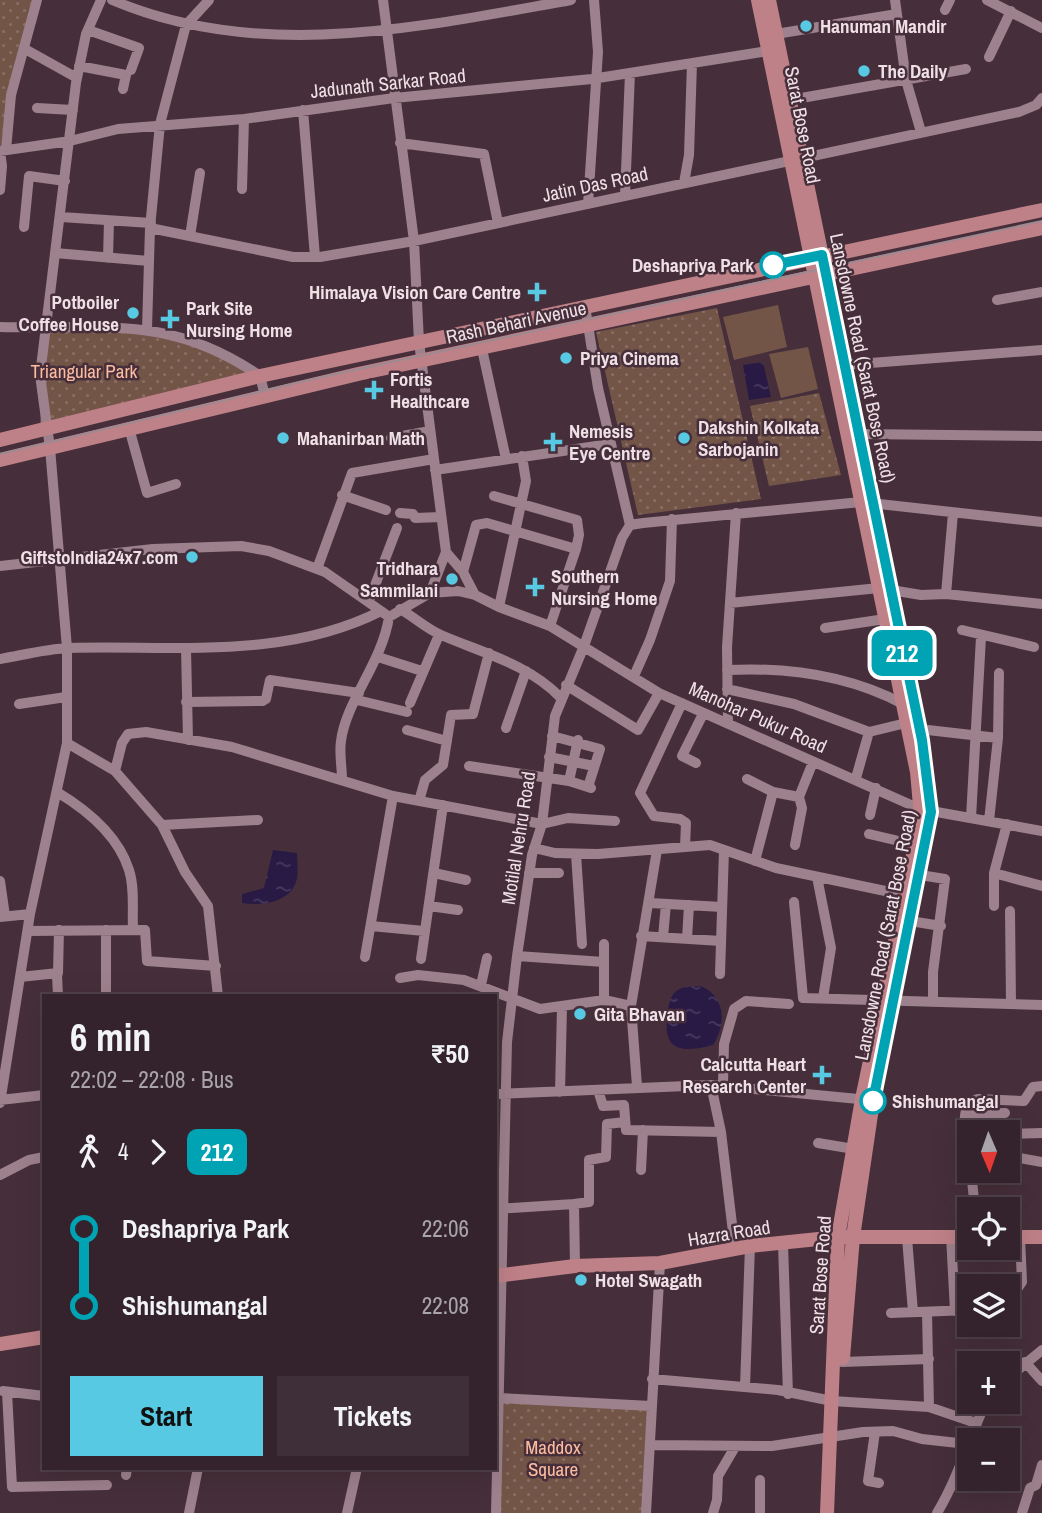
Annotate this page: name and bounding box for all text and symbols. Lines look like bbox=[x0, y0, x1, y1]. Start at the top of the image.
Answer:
place label: Hanuman Mandir bbox=[820, 13, 946, 39]
marker: Hanuman Mandir bbox=[798, 18, 814, 34]
place label: The Daily bbox=[878, 58, 948, 84]
street label: Jadunath Sarkar Road bbox=[309, 62, 467, 104]
marker: The Daily bbox=[856, 63, 872, 79]
street label: Sarat Bose Road bbox=[779, 64, 827, 186]
street label: Jatin Das Road bbox=[540, 160, 650, 208]
street label: Lansdowne Road (Sarat Bose Road) bbox=[824, 231, 902, 485]
place label: Deshapriya Park bbox=[632, 252, 754, 278]
marker: Deshapriya Park bbox=[760, 252, 786, 278]
place label: Himalaya Vision Care Centre bbox=[309, 279, 521, 305]
marker: Himalaya Vision Care Centre bbox=[527, 282, 547, 302]
place label: Potboiler Coffee House bbox=[19, 289, 119, 337]
street label: Rash Behari Avenue bbox=[444, 294, 588, 350]
place label: Park Site Nursing Home bbox=[186, 295, 293, 343]
marker: Potboiler Coffee House bbox=[125, 305, 141, 321]
marker: Park Site Nursing Home bbox=[160, 309, 180, 329]
place label: Priya Cinema bbox=[580, 345, 679, 371]
marker: Priya Cinema bbox=[558, 350, 574, 366]
park label: Triangular Park bbox=[31, 358, 138, 384]
place label: Fortis Healthcare bbox=[390, 366, 470, 414]
marker: Fortis Healthcare bbox=[364, 380, 384, 400]
place label: Dakshin Kolkata Sarbojanin bbox=[698, 414, 820, 462]
place label: Nemesis Eye Centre bbox=[569, 418, 651, 466]
place label: Mahanirban Math bbox=[297, 425, 425, 451]
marker: Mahanirban Math bbox=[275, 430, 291, 446]
marker: Dakshin Kolkata Sarbojanin bbox=[676, 430, 692, 446]
marker: Nemesis Eye Centre bbox=[543, 432, 563, 452]
place label: GiftstoIndia24x7.com bbox=[20, 544, 178, 570]
marker: GiftstoIndia24x7.com bbox=[184, 549, 200, 565]
place label: Tridhara Sammilani bbox=[360, 555, 438, 603]
place label: Southern Nursing Home bbox=[551, 563, 658, 611]
marker: Tridhara Sammilani bbox=[444, 571, 460, 587]
marker: Southern Nursing Home bbox=[525, 577, 545, 597]
line badge: 212 bbox=[862, 630, 942, 676]
text: 212 bbox=[886, 637, 918, 669]
street label: Manohar Pukur Road bbox=[685, 675, 831, 759]
street label: Motilal Nehru Road bbox=[495, 770, 541, 906]
street label: Lansdowne Road (Sarat Bose Road) bbox=[848, 808, 922, 1062]
place label: Gita Bhavan bbox=[594, 1001, 685, 1027]
marker: Gita Bhavan bbox=[572, 1006, 588, 1022]
text: 6 min bbox=[70, 1012, 151, 1063]
text: ₹50 bbox=[430, 1036, 469, 1071]
place label: Calcutta Heart Research Center bbox=[682, 1051, 806, 1099]
text: 22:02 – 22:08 · Bus bbox=[70, 1064, 234, 1095]
marker: Calcutta Heart Research Center bbox=[812, 1065, 832, 1085]
marker: Shishumangal bbox=[860, 1088, 886, 1114]
place label: Shishumangal bbox=[892, 1088, 999, 1114]
north arrow bbox=[957, 1120, 1020, 1183]
map controls bbox=[957, 1120, 1020, 1491]
icon: walk bbox=[70, 1133, 108, 1171]
icon: forward bbox=[139, 1133, 177, 1171]
text: 4 bbox=[118, 1136, 129, 1167]
text: 212 bbox=[201, 1136, 233, 1168]
button: locate bbox=[957, 1197, 1020, 1260]
text: Deshapriya Park bbox=[122, 1211, 289, 1246]
text: 22:06 bbox=[422, 1213, 469, 1244]
street label: Hazra Road bbox=[686, 1214, 772, 1252]
street label: Sarat Bose Road bbox=[803, 1215, 837, 1335]
place label: Hotel Swagath bbox=[595, 1267, 702, 1293]
marker: Hotel Swagath bbox=[573, 1272, 589, 1288]
button: layers bbox=[957, 1274, 1020, 1337]
text: Shishumangal bbox=[122, 1288, 268, 1323]
text: 22:08 bbox=[422, 1290, 469, 1321]
button: + bbox=[957, 1351, 1020, 1414]
button: Start bbox=[70, 1376, 263, 1456]
button: Tickets bbox=[277, 1376, 469, 1456]
button: − bbox=[957, 1428, 1020, 1491]
park label: Maddox Square bbox=[525, 1434, 581, 1482]

